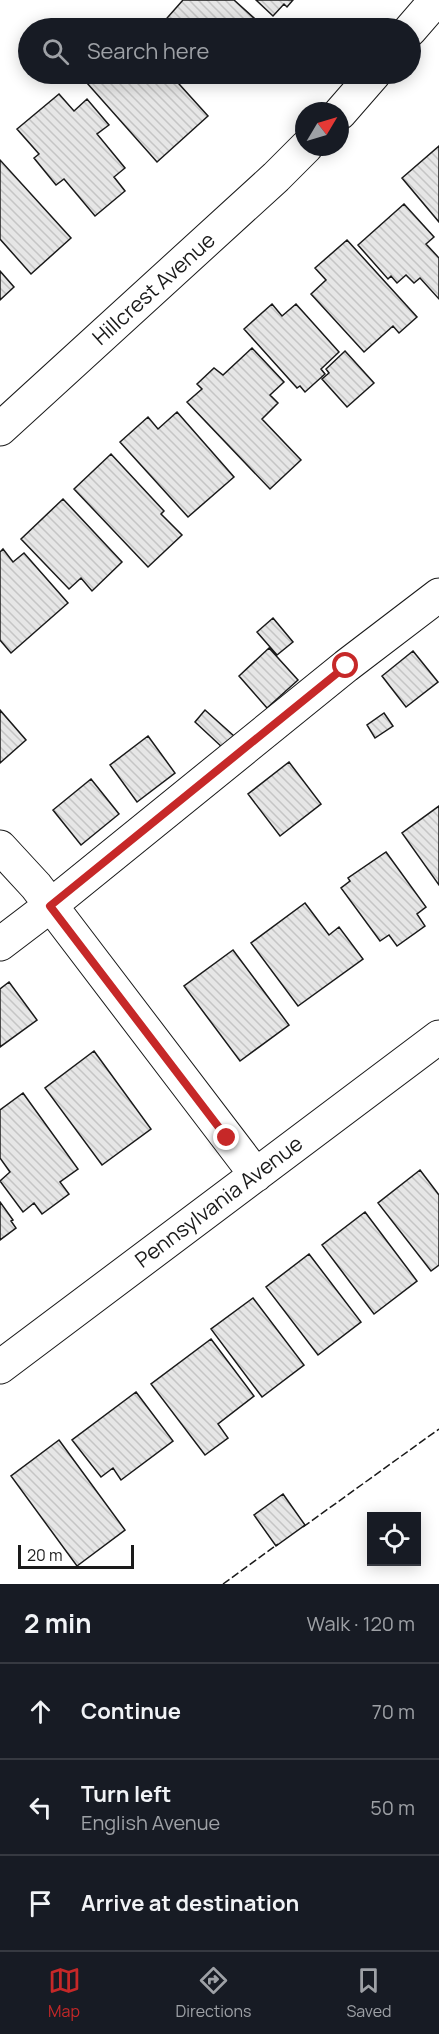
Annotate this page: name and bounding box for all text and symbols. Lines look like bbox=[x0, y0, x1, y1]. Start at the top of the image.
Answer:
search box bbox=[18, 18, 421, 84]
icon: search bbox=[39, 35, 72, 68]
text: Search here bbox=[87, 36, 209, 66]
north arrow bbox=[295, 102, 349, 156]
street label: Hillcrest Avenue bbox=[86, 226, 221, 351]
route start bbox=[332, 652, 358, 678]
route end bbox=[213, 1124, 239, 1150]
street label: Pennsylvania Avenue bbox=[129, 1129, 308, 1273]
map controls bbox=[367, 1512, 421, 1566]
button: locate bbox=[367, 1512, 421, 1566]
scale bar bbox=[18, 1542, 134, 1570]
text: 20 m bbox=[27, 1544, 63, 1566]
text: 2 min bbox=[24, 1605, 92, 1641]
text: Walk · 120 m bbox=[307, 1610, 415, 1637]
icon: ahead bbox=[24, 1695, 57, 1728]
text: Continue bbox=[81, 1696, 181, 1726]
text: 70 m bbox=[372, 1698, 415, 1725]
text: Turn left bbox=[81, 1779, 171, 1809]
icon: left bbox=[24, 1791, 57, 1824]
text: 50 m bbox=[370, 1794, 415, 1821]
text: English Avenue bbox=[81, 1809, 220, 1836]
icon: arrive bbox=[24, 1887, 57, 1920]
text: Arrive at destination bbox=[81, 1888, 299, 1918]
tab: Map bbox=[48, 1964, 81, 2022]
tab: Directions bbox=[176, 1964, 251, 2022]
tab: Saved bbox=[346, 1964, 391, 2022]

